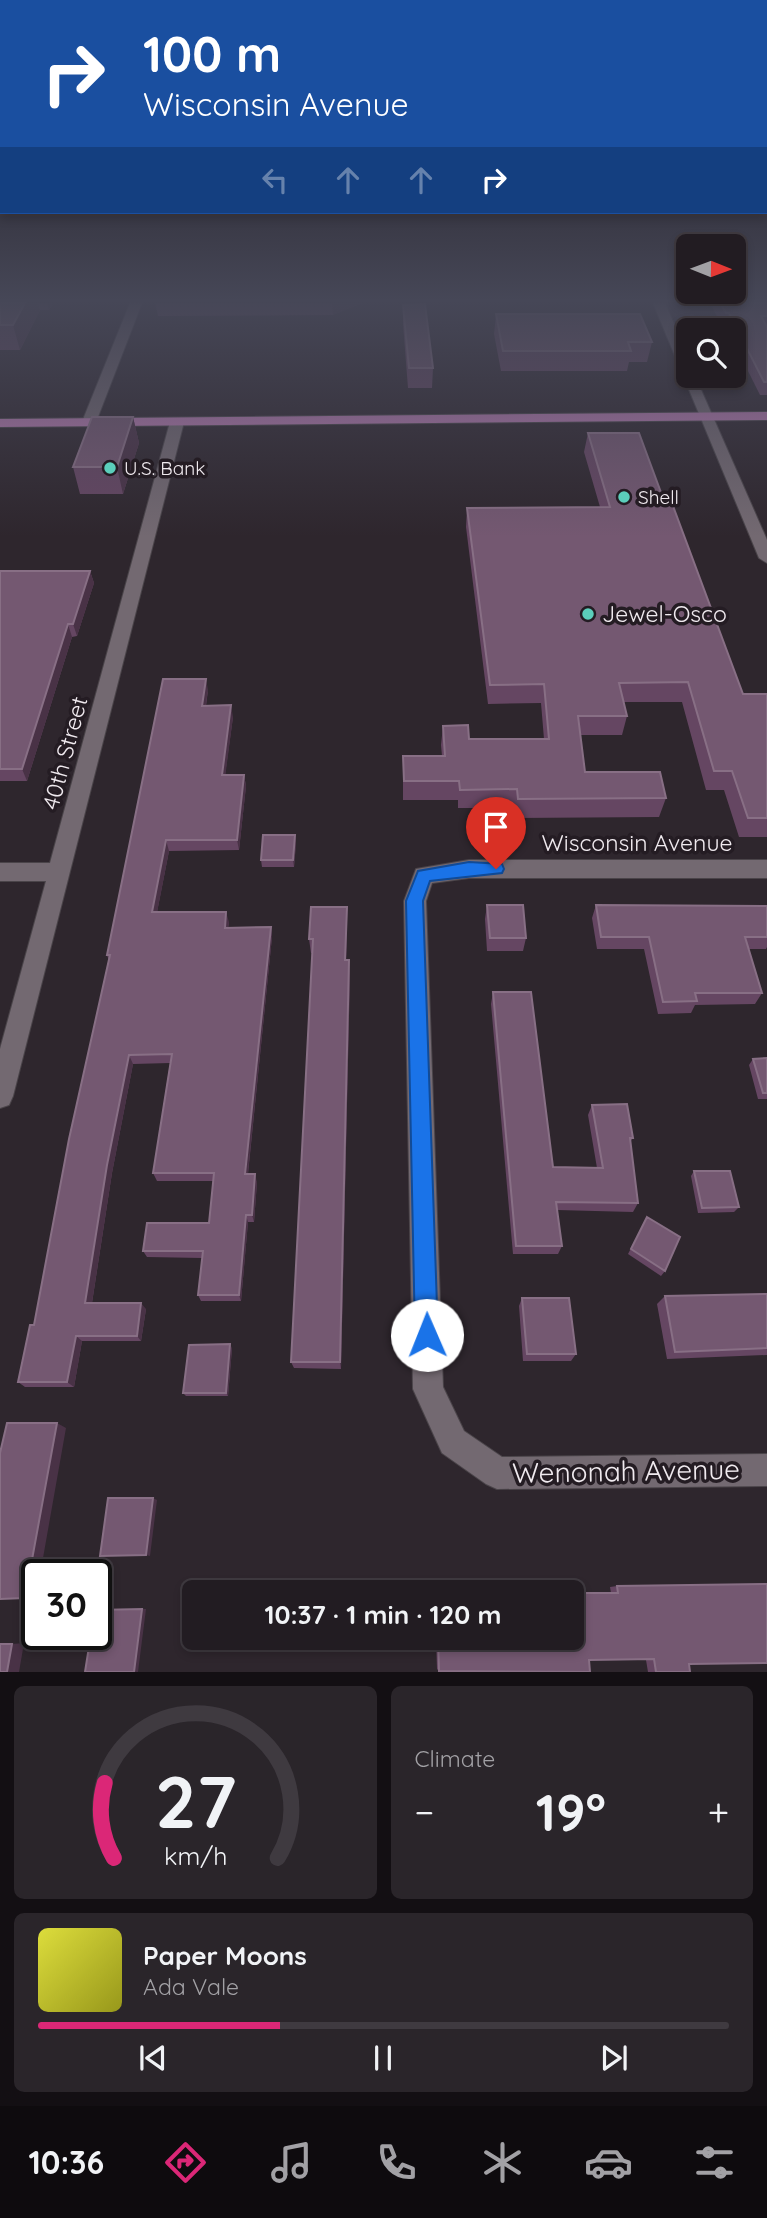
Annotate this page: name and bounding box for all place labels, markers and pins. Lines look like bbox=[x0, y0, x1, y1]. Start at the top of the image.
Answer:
place label: U.S. Bank bbox=[124, 456, 205, 480]
marker: U.S. Bank bbox=[102, 460, 118, 476]
place label: Shell bbox=[638, 485, 679, 509]
marker: Shell bbox=[616, 489, 632, 505]
place label: Jewel-Osco bbox=[602, 599, 727, 628]
marker: Jewel-Osco bbox=[580, 606, 596, 622]
pin bbox=[466, 797, 526, 869]

